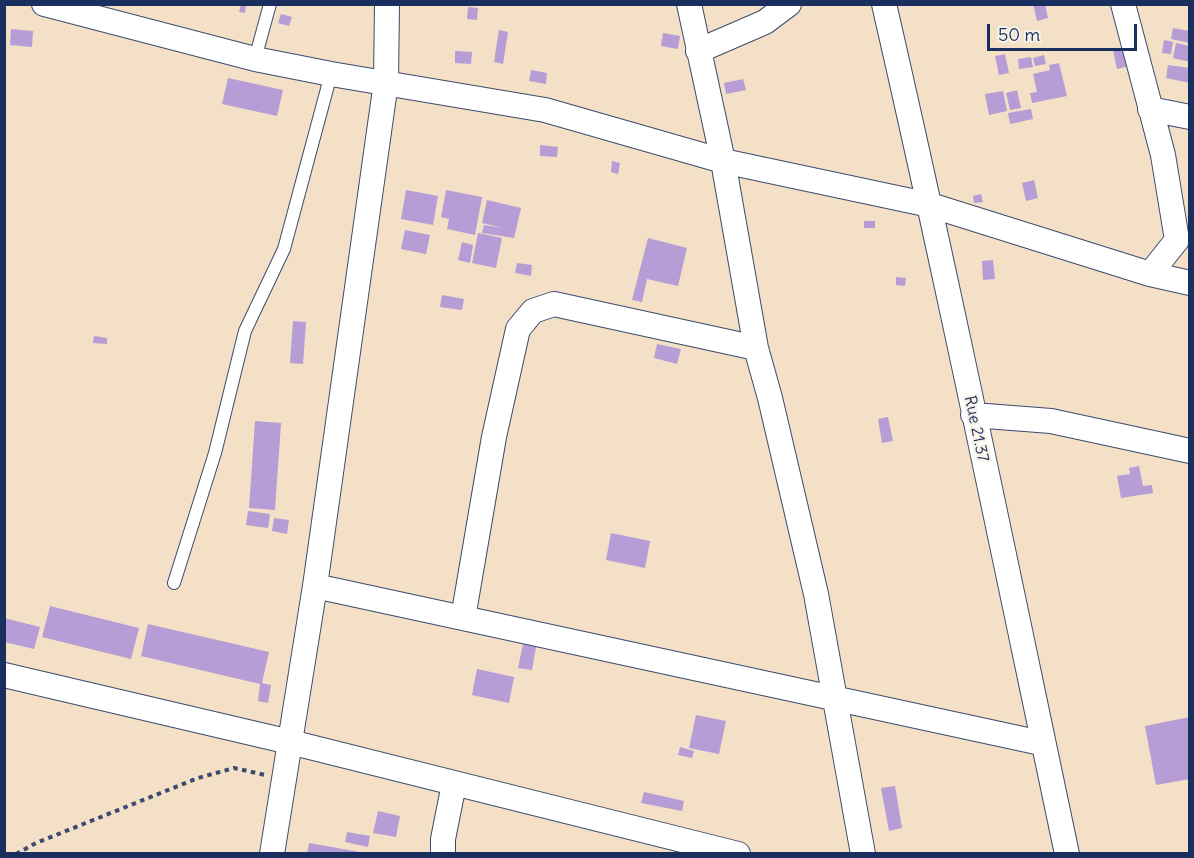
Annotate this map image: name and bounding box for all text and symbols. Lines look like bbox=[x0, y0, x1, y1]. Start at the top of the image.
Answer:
scale bar bbox=[990, 12, 1140, 50]
text: 50 m bbox=[998, 23, 1040, 46]
street label: Rue 21.37 bbox=[960, 394, 992, 464]

